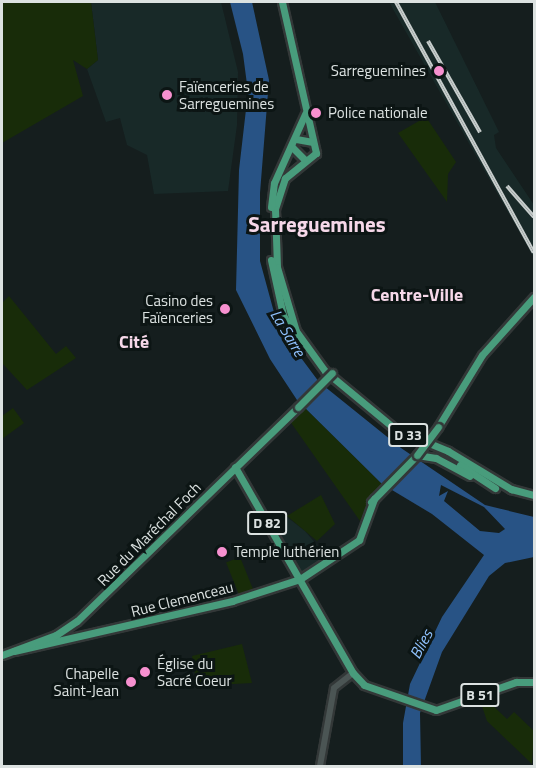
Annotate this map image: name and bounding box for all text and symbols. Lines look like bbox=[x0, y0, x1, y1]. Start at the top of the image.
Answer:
place label: Sarreguemines bbox=[331, 62, 426, 80]
marker: Sarreguemines bbox=[430, 62, 448, 80]
place label: Faïenceries de Sarreguemines bbox=[179, 77, 274, 112]
marker: Faïenceries de Sarreguemines bbox=[160, 88, 174, 102]
place label: Police nationale bbox=[328, 104, 427, 122]
marker: Police nationale bbox=[309, 106, 323, 120]
district label: Sarreguemines bbox=[248, 211, 386, 237]
district label: Centre-Ville bbox=[371, 284, 463, 306]
place label: Casino des Faïenceries bbox=[142, 291, 213, 326]
marker: Casino des Faïenceries bbox=[218, 302, 232, 316]
water label: La Sarre bbox=[266, 306, 310, 360]
district label: Cité bbox=[119, 331, 149, 353]
road number: D 33 bbox=[387, 424, 429, 446]
street label: Rue du Maréchal Foch bbox=[94, 479, 204, 589]
road number: D 82 bbox=[246, 512, 288, 534]
place label: Temple luthérien bbox=[234, 543, 339, 561]
marker: Temple luthérien bbox=[215, 545, 229, 559]
street label: Rue Clemenceau bbox=[129, 578, 235, 620]
water label: Blies bbox=[405, 626, 437, 662]
place label: Église du Sacré Coeur bbox=[157, 654, 232, 689]
place label: Chapelle Saint-Jean bbox=[54, 664, 119, 699]
marker: Église du Sacré Coeur bbox=[138, 665, 152, 679]
marker: Chapelle Saint-Jean bbox=[124, 675, 138, 689]
road number: B 51 bbox=[459, 684, 501, 706]

